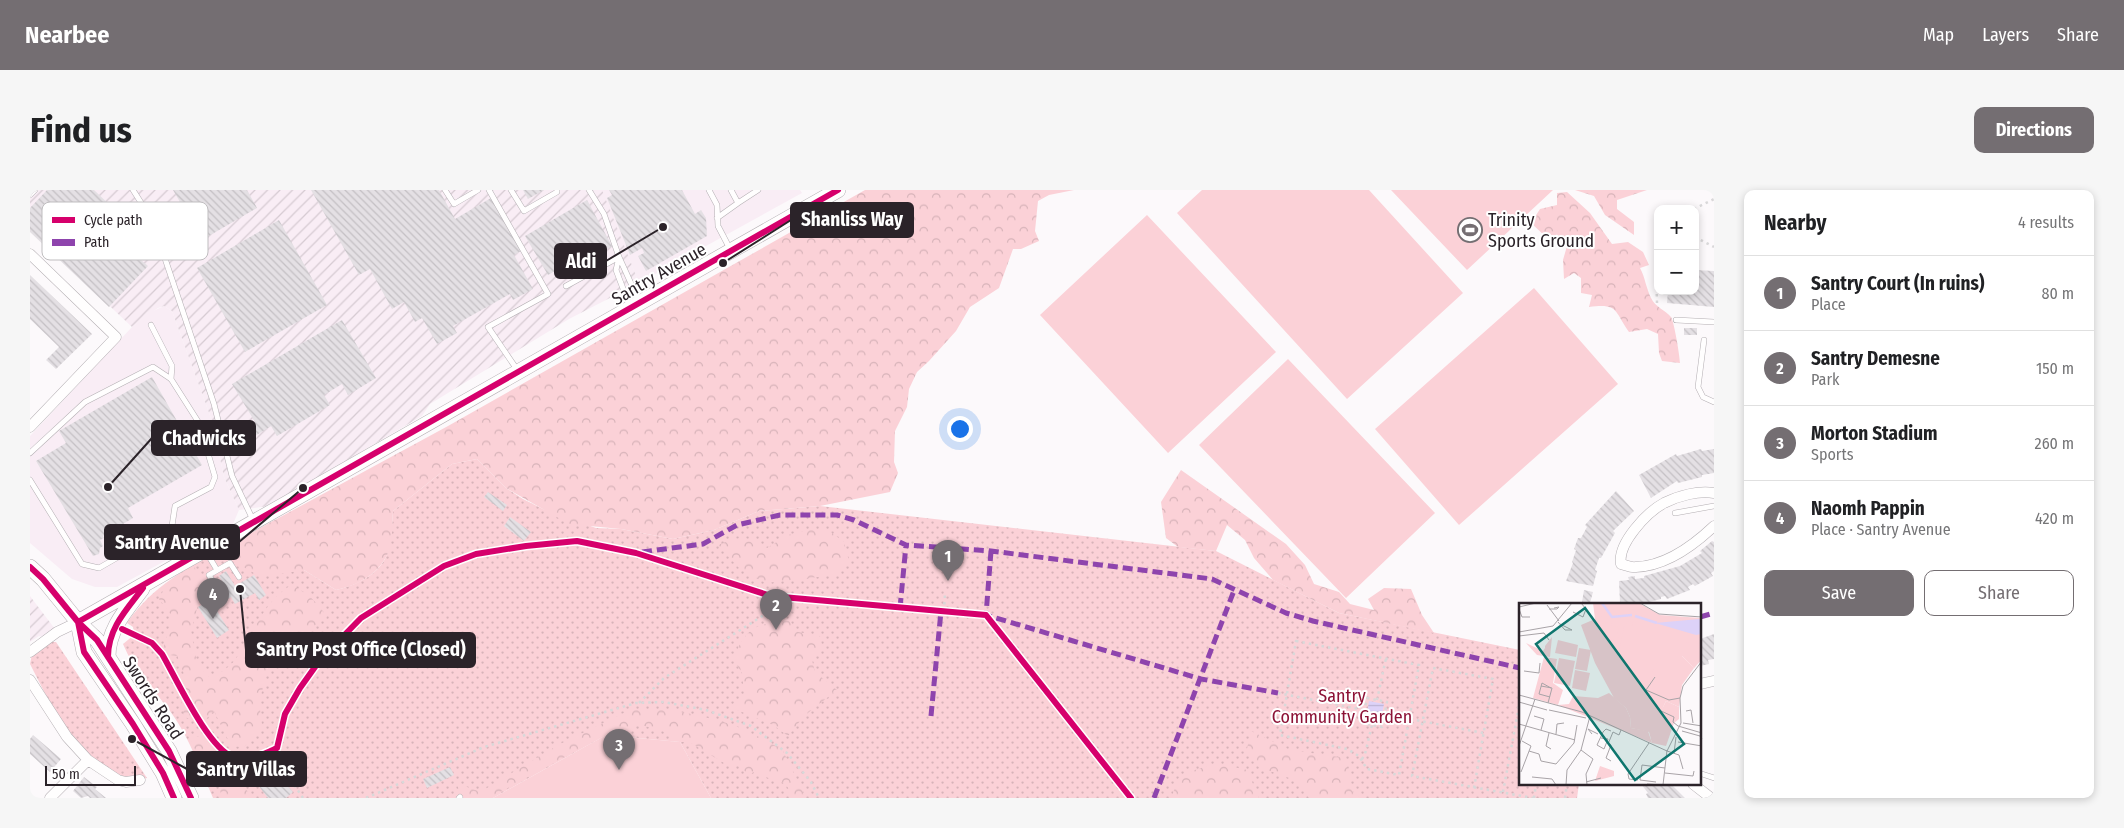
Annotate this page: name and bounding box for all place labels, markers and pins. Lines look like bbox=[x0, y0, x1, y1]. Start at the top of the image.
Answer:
callout: Shanliss Way bbox=[791, 203, 913, 237]
place label: Trinity Sports Ground bbox=[1488, 209, 1594, 252]
sports icon: Trinity Sports Ground bbox=[1457, 217, 1483, 243]
callout: Aldi bbox=[555, 244, 606, 278]
callout: Chadwicks bbox=[152, 421, 255, 455]
callout: Santry Avenue bbox=[105, 525, 239, 559]
pin: 1 bbox=[932, 540, 964, 581]
pin: 4 bbox=[197, 578, 229, 619]
pin: 2 bbox=[760, 589, 792, 630]
callout: Santry Post Office (Closed) bbox=[246, 633, 475, 667]
pin: 3 bbox=[603, 729, 635, 770]
callout: Santry Villas bbox=[187, 752, 306, 786]

